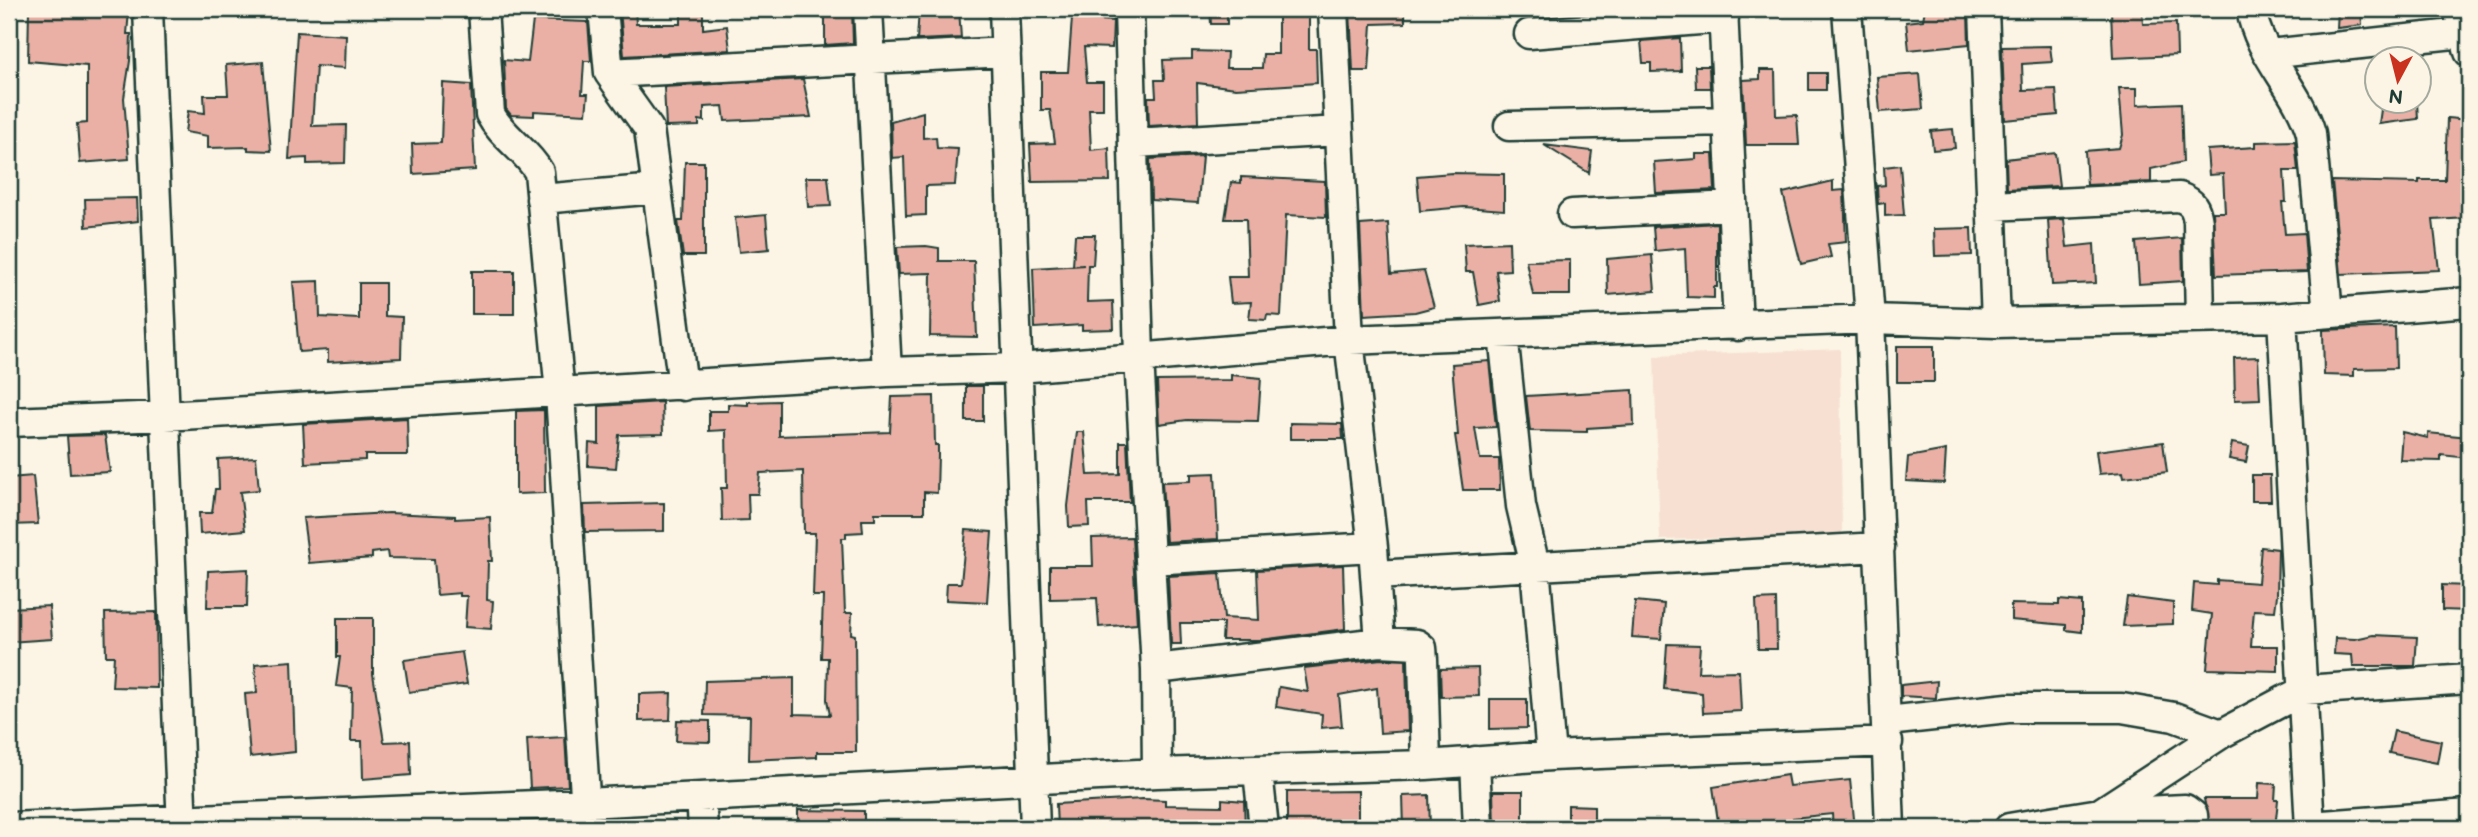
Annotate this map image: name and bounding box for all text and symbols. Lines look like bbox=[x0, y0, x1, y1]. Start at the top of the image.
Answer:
north arrow bbox=[2362, 46, 2432, 116]
text: N bbox=[2388, 83, 2405, 108]

